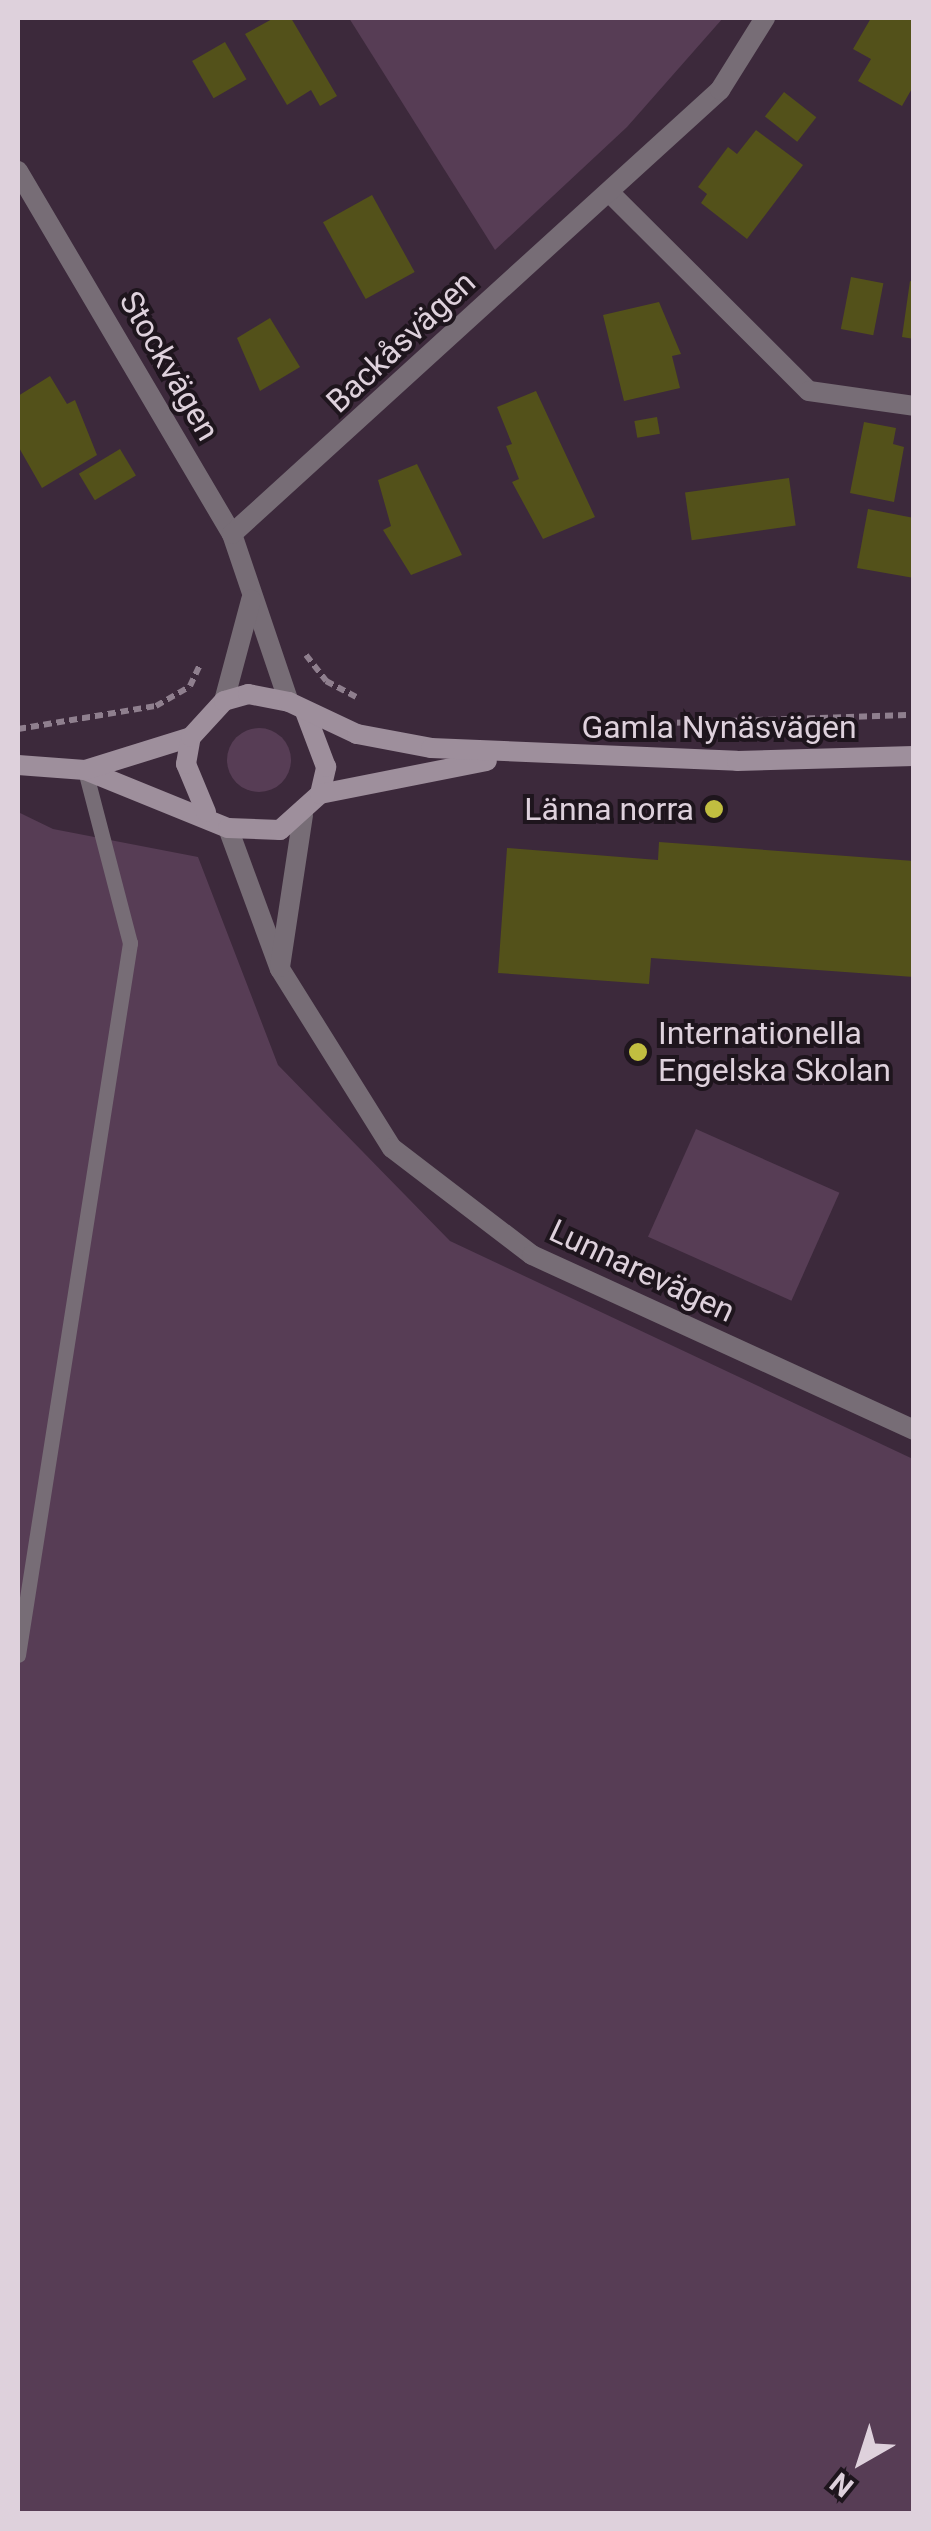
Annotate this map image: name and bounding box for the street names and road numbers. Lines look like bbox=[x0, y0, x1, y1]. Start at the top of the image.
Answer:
street label: Backåsvägen bbox=[319, 263, 483, 421]
street label: Stockvägen bbox=[111, 285, 227, 447]
street label: Gamla Nynäsvägen bbox=[581, 708, 857, 746]
street label: Lunnarevägen bbox=[543, 1211, 741, 1331]

